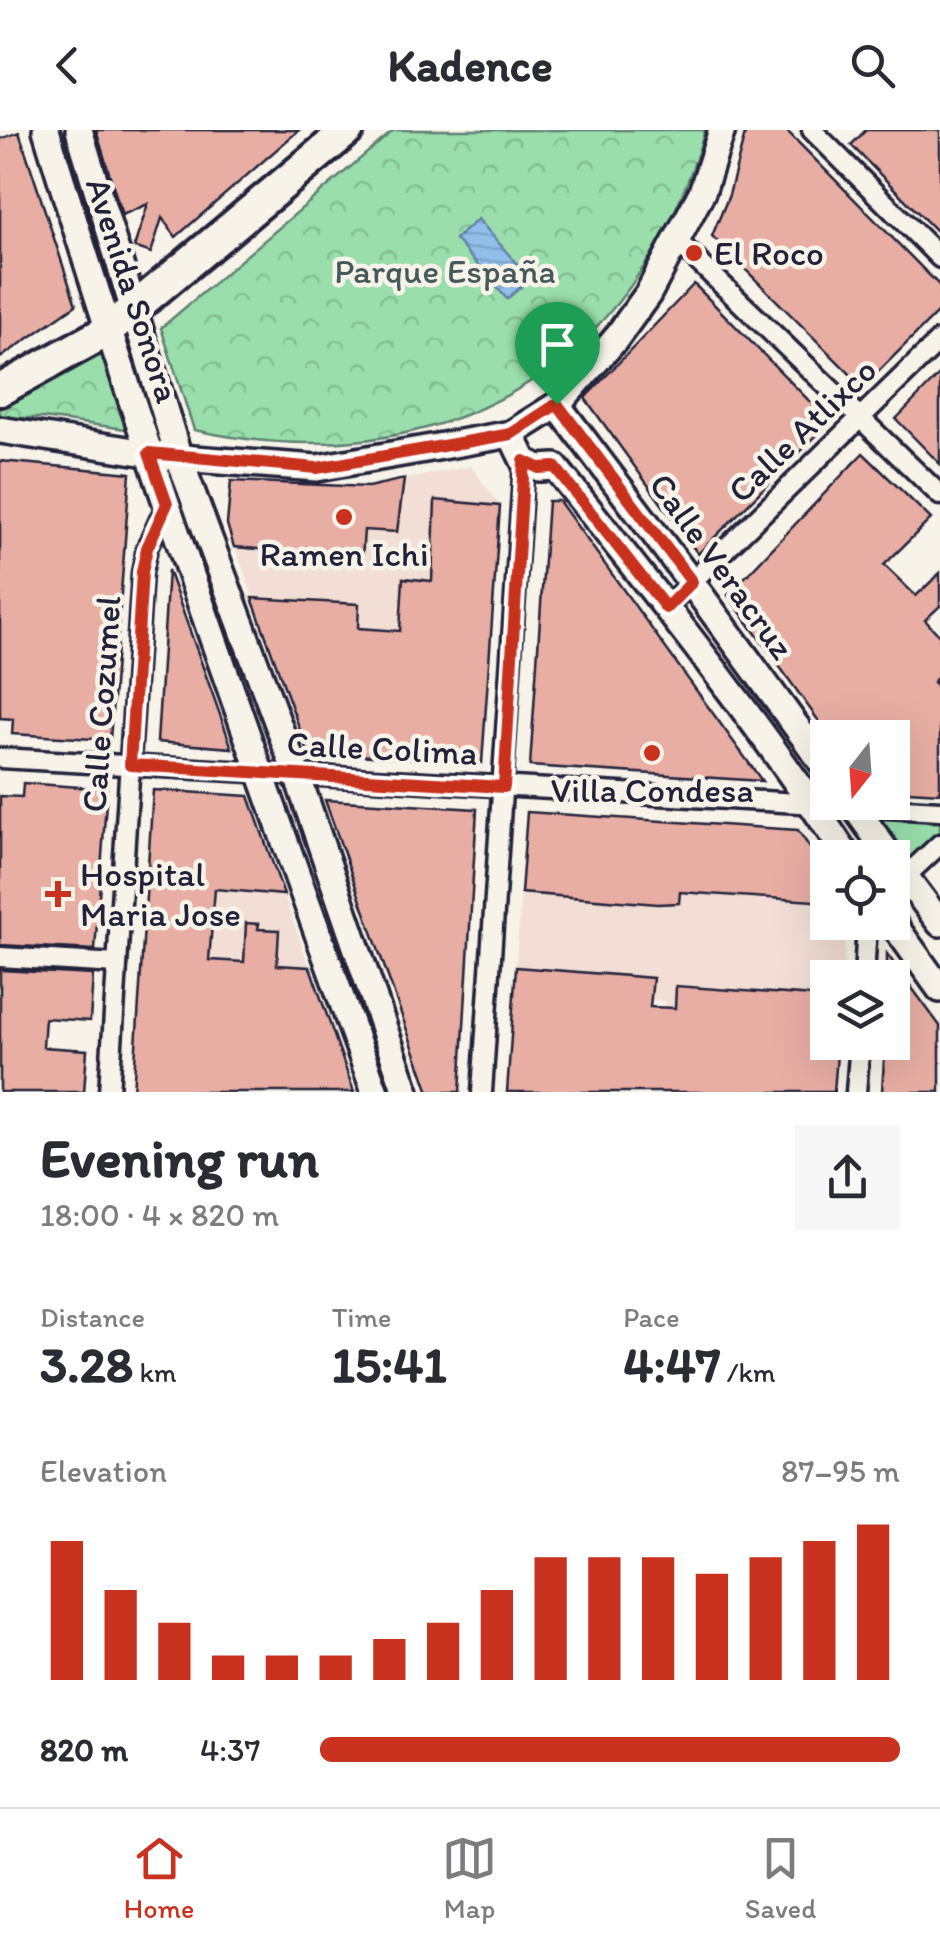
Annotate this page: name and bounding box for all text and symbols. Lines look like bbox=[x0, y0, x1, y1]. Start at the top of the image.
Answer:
icon: back bbox=[40, 38, 95, 93]
text: Kadence bbox=[387, 38, 553, 92]
icon: search bbox=[845, 38, 900, 93]
street label: Avenida Sonora bbox=[77, 172, 189, 408]
place label: El Roco bbox=[714, 232, 824, 274]
marker: El Roco bbox=[683, 242, 705, 264]
park label: Parque España bbox=[334, 250, 556, 292]
pin bbox=[515, 302, 600, 405]
icon: arrive bbox=[530, 317, 585, 372]
street label: Calle Atlixco bbox=[719, 349, 885, 511]
street label: Calle Veracruz bbox=[640, 465, 804, 667]
marker: Ramen Ichi bbox=[333, 506, 355, 528]
place label: Ramen Ichi bbox=[259, 533, 429, 575]
street label: Calle Cozumel bbox=[72, 594, 130, 814]
north arrow bbox=[810, 720, 910, 820]
map controls bbox=[810, 720, 910, 1060]
street label: Calle Colima bbox=[286, 722, 478, 774]
marker: Villa Condesa bbox=[641, 742, 663, 764]
place label: Villa Condesa bbox=[550, 769, 754, 811]
button: locate bbox=[810, 840, 910, 940]
place label: Hospital Maria Jose bbox=[80, 853, 241, 935]
marker: Hospital Maria Jose bbox=[45, 881, 71, 907]
button: layers bbox=[810, 960, 910, 1060]
text: Evening run bbox=[40, 1125, 319, 1191]
button: share bbox=[795, 1125, 900, 1230]
text: 18:00 · 4 × 820 m bbox=[40, 1196, 279, 1234]
text: Distance bbox=[40, 1300, 145, 1334]
text: Time bbox=[332, 1300, 391, 1334]
text: Pace bbox=[623, 1300, 679, 1334]
text: 3.28 bbox=[40, 1334, 133, 1395]
text: 15:41 bbox=[332, 1334, 447, 1395]
text: 4:47 bbox=[623, 1334, 720, 1395]
text: km bbox=[133, 1355, 177, 1389]
text: /km bbox=[720, 1355, 776, 1389]
text: Elevation bbox=[40, 1452, 167, 1490]
text: 87–95 m bbox=[781, 1452, 900, 1490]
text: 820 m bbox=[40, 1731, 128, 1769]
text: 4:37 bbox=[200, 1731, 260, 1769]
tab: Home bbox=[124, 1831, 194, 1925]
tab: Map bbox=[442, 1831, 497, 1925]
tab: Saved bbox=[745, 1831, 816, 1925]

